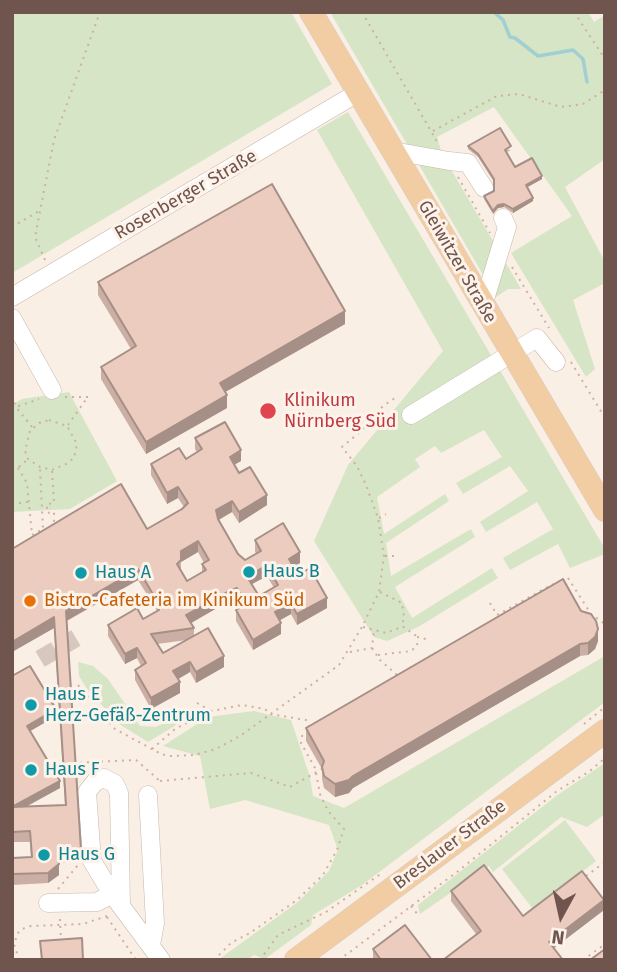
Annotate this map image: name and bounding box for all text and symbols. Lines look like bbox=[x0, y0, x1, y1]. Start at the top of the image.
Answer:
street label: Rosenberger Straße bbox=[111, 146, 261, 244]
street label: Gleiwitzer Straße bbox=[413, 197, 501, 327]
place label: Klinikum Nürnberg Süd bbox=[284, 390, 397, 432]
marker: Klinikum Nürnberg Süd bbox=[258, 401, 278, 421]
place label: Haus B bbox=[263, 561, 320, 583]
place label: Haus A bbox=[95, 562, 151, 584]
marker: Haus B bbox=[241, 564, 257, 580]
marker: Haus A bbox=[73, 565, 89, 581]
place label: Bistro-Cafeteria im Kinikum Süd bbox=[44, 590, 304, 612]
marker: Bistro-Cafeteria im Kinikum Süd bbox=[22, 593, 38, 609]
place label: Haus E Herz-Gefäß-Zentrum bbox=[45, 684, 211, 726]
marker: Haus E Herz-Gefäß-Zentrum bbox=[23, 697, 39, 713]
place label: Haus F bbox=[45, 759, 100, 781]
marker: Haus F bbox=[23, 762, 39, 778]
street label: Breslauer Straße bbox=[389, 796, 511, 894]
place label: Haus G bbox=[58, 844, 115, 866]
marker: Haus G bbox=[36, 847, 52, 863]
north arrow bbox=[526, 881, 596, 951]
text: N bbox=[550, 925, 566, 950]

